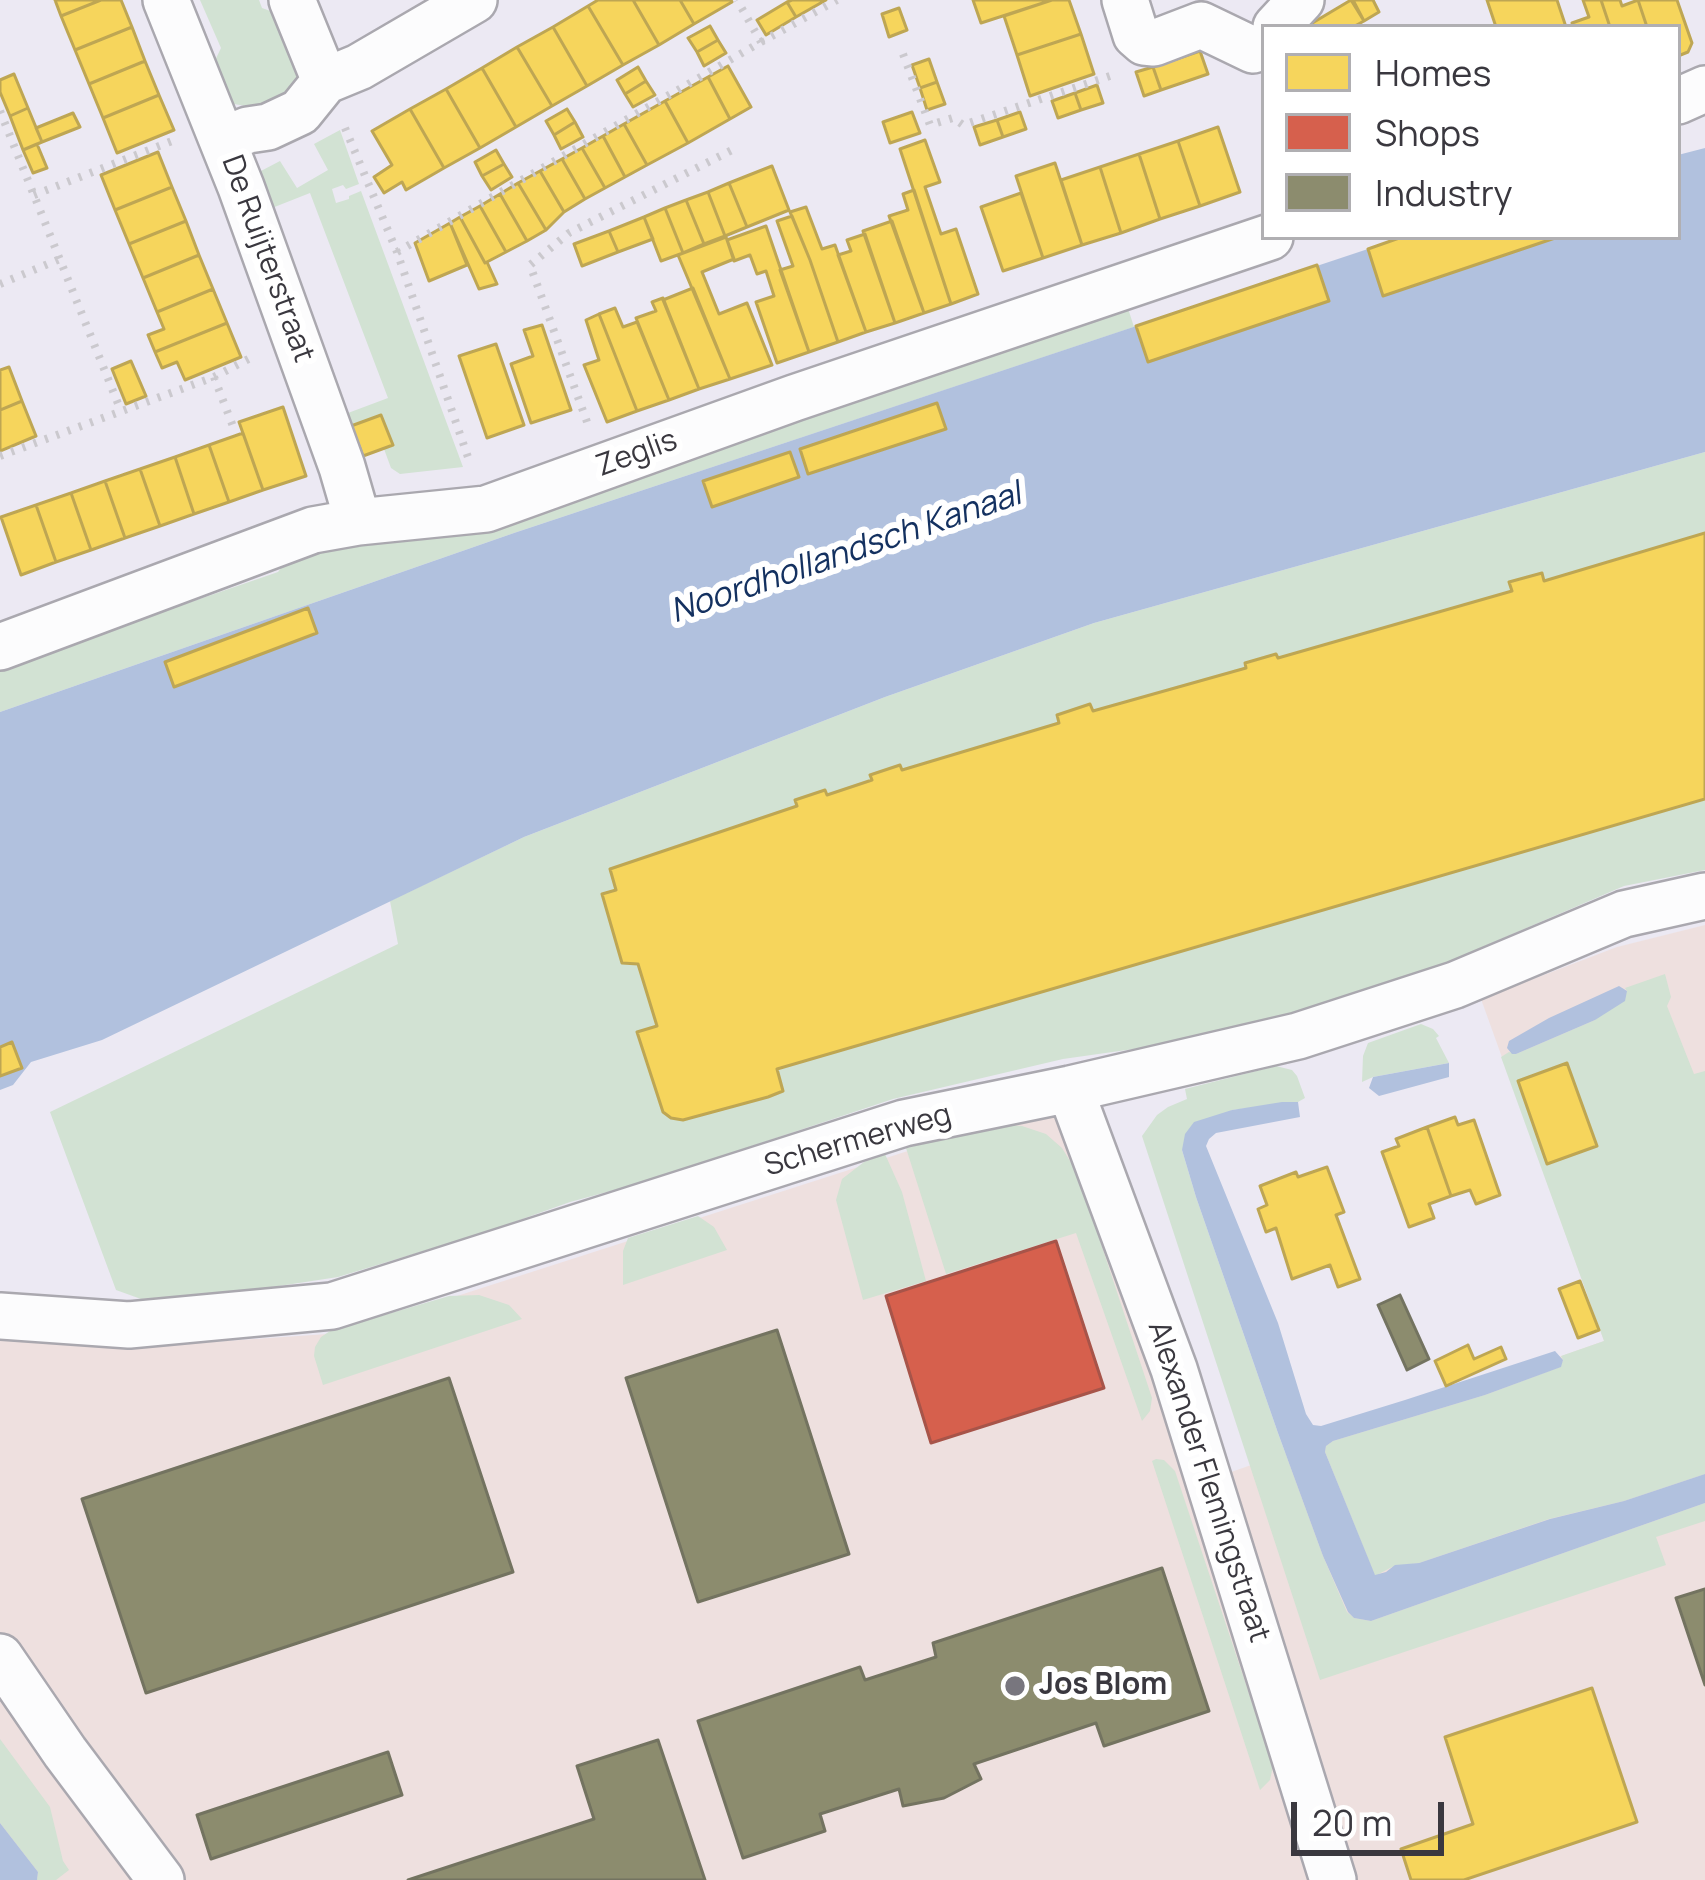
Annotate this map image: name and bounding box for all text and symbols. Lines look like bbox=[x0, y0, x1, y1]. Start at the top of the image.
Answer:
legend bbox=[1261, 24, 1681, 240]
text: Homes bbox=[1375, 48, 1491, 97]
text: Shops bbox=[1375, 108, 1480, 157]
street label: De Ruijterstraat bbox=[213, 151, 321, 367]
text: Industry bbox=[1375, 168, 1512, 217]
street label: Zeglis bbox=[592, 423, 682, 485]
water label: Noordhollandsch Kanaal bbox=[665, 475, 1027, 633]
street label: Schermerweg bbox=[760, 1097, 956, 1185]
street label: Alexander Flemingstraat bbox=[1139, 1317, 1277, 1647]
place label: Jos Blom bbox=[1039, 1668, 1167, 1704]
marker: Jos Blom bbox=[1002, 1673, 1028, 1699]
scale bar bbox=[1297, 1778, 1450, 1852]
text: 20 m bbox=[1312, 1798, 1392, 1847]

